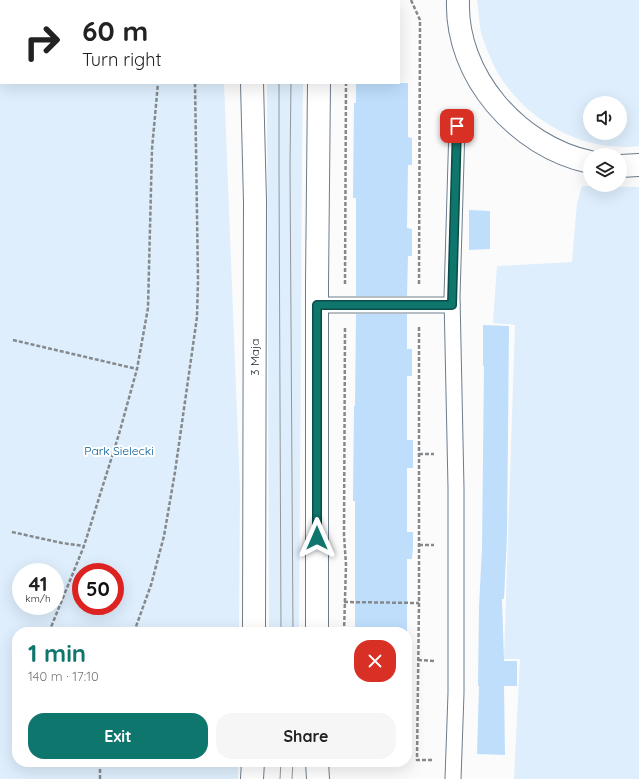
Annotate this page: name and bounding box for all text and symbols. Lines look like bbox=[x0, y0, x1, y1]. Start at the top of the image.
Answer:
text: 60 m bbox=[82, 13, 148, 48]
icon: right bbox=[16, 16, 68, 68]
text: Turn right bbox=[82, 48, 162, 71]
map controls bbox=[583, 96, 627, 192]
button: sound bbox=[583, 96, 627, 140]
pin bbox=[440, 109, 474, 143]
icon: arrive bbox=[446, 115, 468, 137]
button: layers bbox=[583, 148, 627, 192]
street label: 3 Maja bbox=[247, 338, 262, 376]
park label: Park Sielecki bbox=[84, 443, 154, 458]
position arrow bbox=[296, 517, 338, 559]
speed limit sign: 50 bbox=[72, 563, 124, 615]
text: 41 bbox=[29, 571, 47, 596]
text: km/h bbox=[25, 592, 51, 605]
text: 1 min bbox=[28, 638, 86, 668]
button: close bbox=[354, 640, 396, 682]
text: 140 m · 17:10 bbox=[28, 668, 99, 684]
button: Exit bbox=[28, 713, 208, 759]
button: Share bbox=[216, 713, 396, 759]

